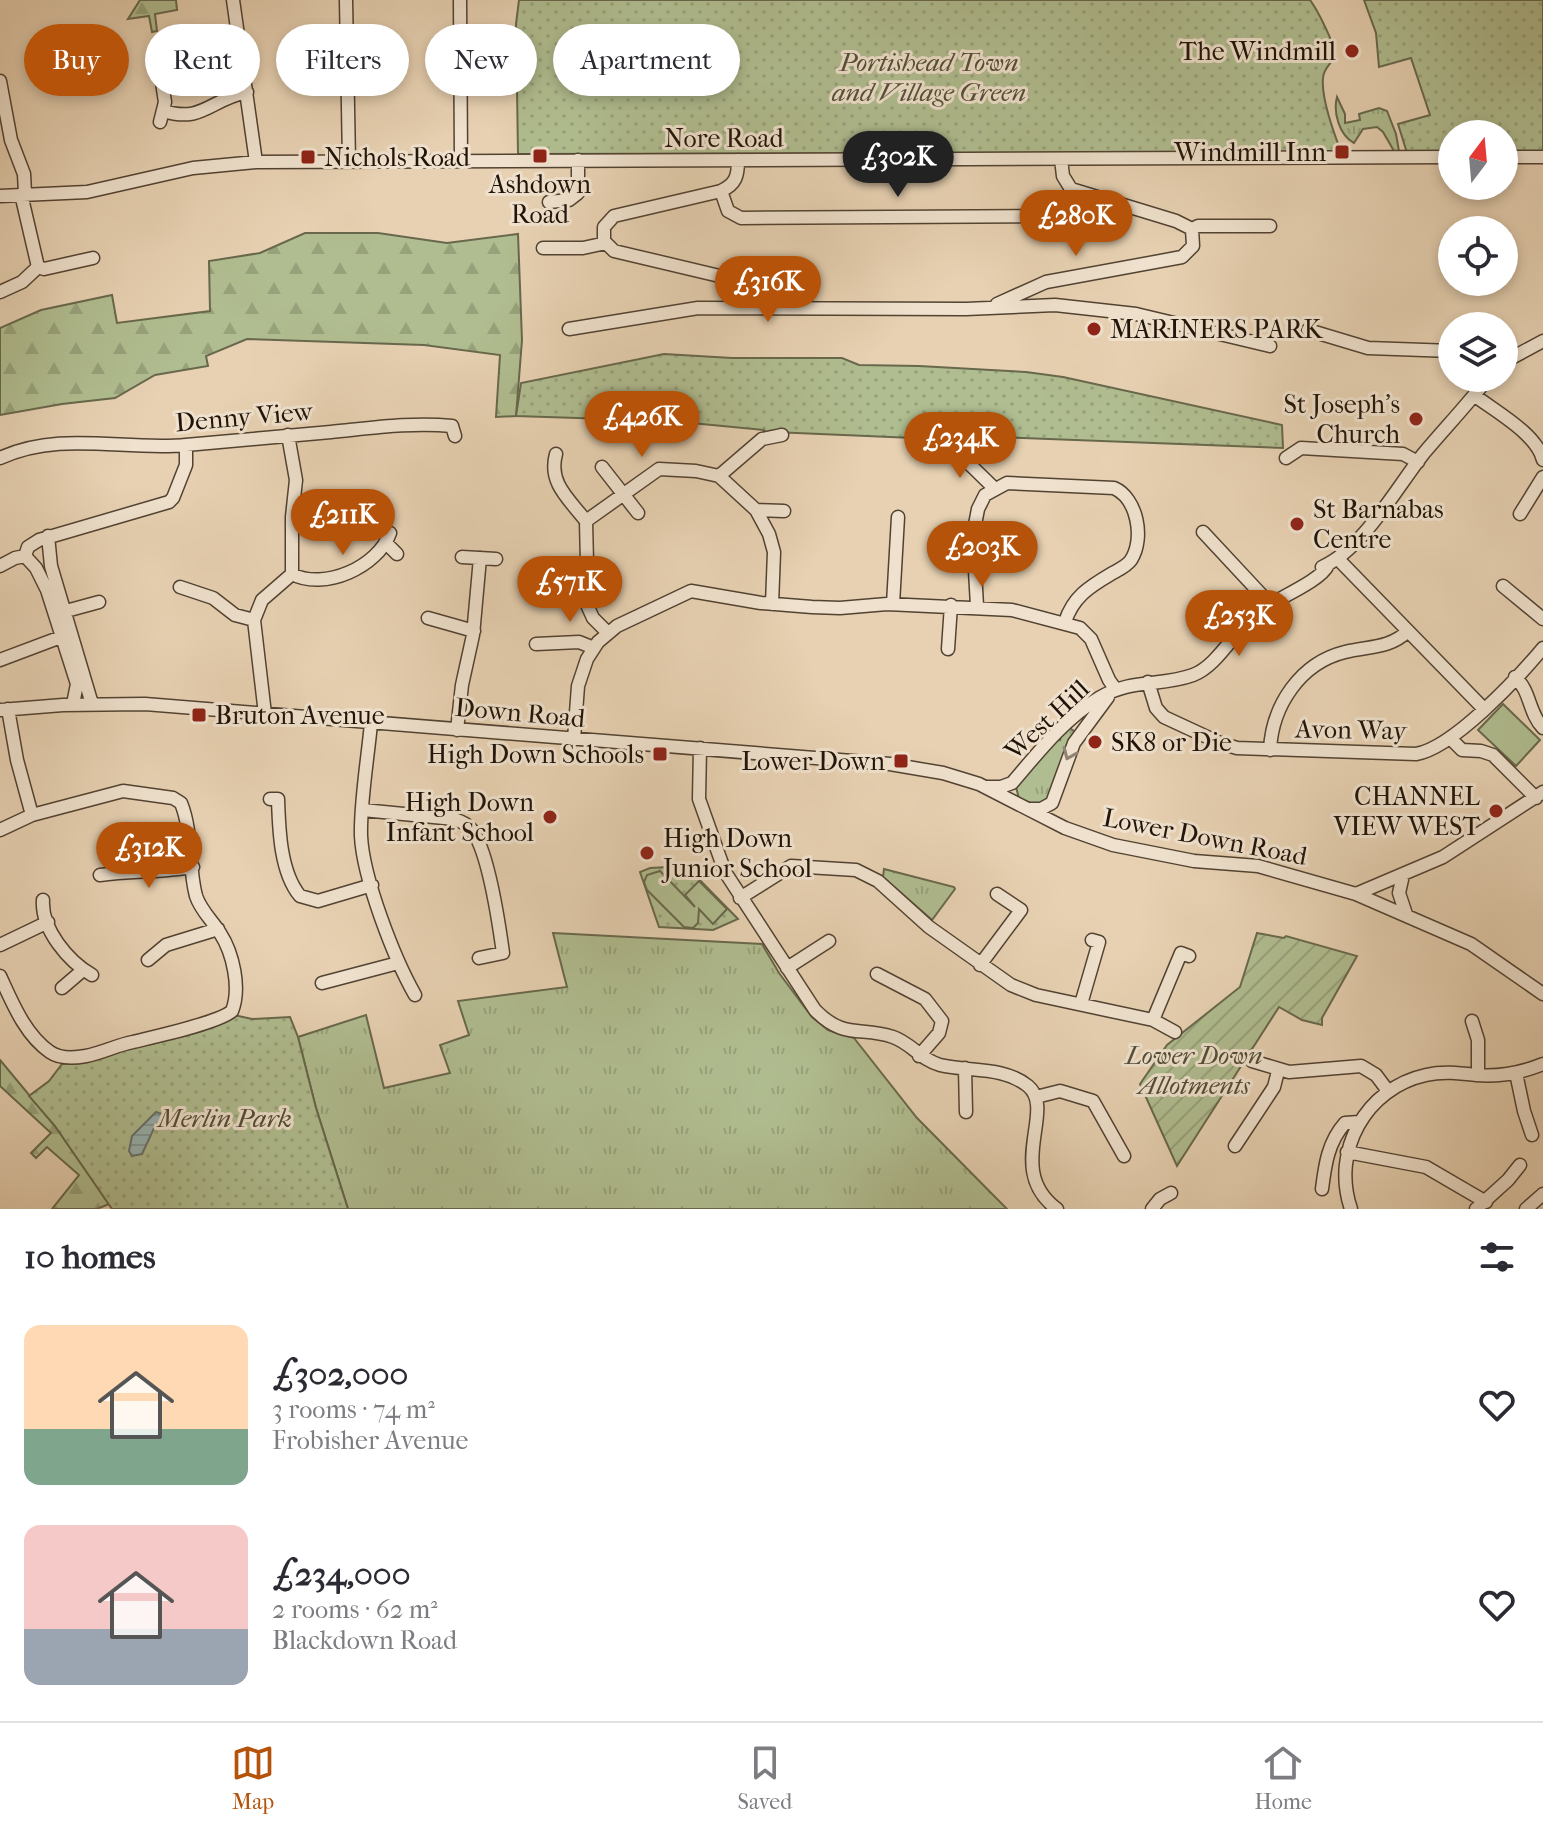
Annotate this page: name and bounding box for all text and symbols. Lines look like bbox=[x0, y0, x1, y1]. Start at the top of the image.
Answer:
chip: Buy bbox=[24, 24, 129, 96]
chip: Rent bbox=[145, 24, 260, 96]
chip: Filters bbox=[276, 24, 409, 96]
chip: New bbox=[425, 24, 537, 96]
chip: Apartment bbox=[553, 24, 740, 96]
place label: The Windmill bbox=[1179, 36, 1336, 67]
marker: The Windmill bbox=[1343, 42, 1361, 60]
park label: Portishead Town and Village Green bbox=[832, 47, 1026, 108]
north arrow bbox=[1438, 120, 1518, 200]
map controls bbox=[1438, 120, 1518, 392]
street label: Nore Road bbox=[664, 123, 785, 154]
pin: £302K bbox=[842, 131, 954, 199]
place label: Windmill Inn bbox=[1173, 137, 1326, 168]
text: £302K bbox=[861, 141, 935, 172]
place label: Nichols Road bbox=[324, 142, 471, 173]
marker: Windmill Inn bbox=[1333, 143, 1351, 161]
marker: Ashdown Road bbox=[531, 147, 549, 165]
marker: Nichols Road bbox=[299, 148, 317, 166]
place label: Ashdown Road bbox=[488, 169, 591, 230]
pin: £280K bbox=[1020, 190, 1132, 258]
text: £280K bbox=[1037, 200, 1115, 231]
button: locate bbox=[1438, 216, 1518, 296]
pin: £316K bbox=[712, 256, 824, 324]
text: £316K bbox=[733, 266, 803, 297]
button: layers bbox=[1438, 312, 1518, 392]
place label: MARINERS PARK bbox=[1110, 314, 1324, 345]
marker: MARINERS PARK bbox=[1085, 320, 1103, 338]
place label: St Joseph's Church bbox=[1284, 389, 1400, 450]
pin: £426K bbox=[586, 391, 698, 459]
street label: Denny View bbox=[174, 396, 315, 438]
text: £426K bbox=[602, 401, 682, 432]
marker: St Joseph's Church bbox=[1407, 410, 1425, 428]
pin: £234K bbox=[904, 412, 1016, 480]
text: £234K bbox=[922, 422, 998, 453]
pin: £211K bbox=[287, 489, 399, 557]
place label: St Barnabas Centre bbox=[1313, 494, 1444, 555]
text: £211K bbox=[309, 499, 377, 530]
marker: St Barnabas Centre bbox=[1288, 515, 1306, 533]
pin: £203K bbox=[926, 521, 1038, 589]
text: £203K bbox=[945, 531, 1019, 562]
pin: £571K bbox=[514, 556, 626, 624]
text: £571K bbox=[535, 566, 605, 597]
pin: £253K bbox=[1183, 590, 1295, 658]
text: £253K bbox=[1203, 600, 1275, 631]
street label: West Hill bbox=[998, 673, 1096, 767]
street label: Down Road bbox=[454, 692, 587, 734]
place label: Bruton Avenue bbox=[215, 700, 385, 731]
marker: Bruton Avenue bbox=[190, 706, 208, 724]
street label: Avon Way bbox=[1294, 714, 1408, 746]
place label: SK8 or Die bbox=[1111, 727, 1232, 758]
marker: SK8 or Die bbox=[1086, 733, 1104, 751]
place label: High Down Schools bbox=[427, 739, 644, 770]
marker: High Down Schools bbox=[651, 745, 669, 763]
place label: Lower Down bbox=[741, 746, 885, 777]
one-way arrow bbox=[1063, 746, 1079, 760]
marker: Lower Down bbox=[892, 752, 910, 770]
place label: CHANNEL VIEW WEST bbox=[1333, 781, 1480, 842]
place label: High Down Infant School bbox=[386, 787, 534, 848]
street label: Lower Down Road bbox=[1100, 802, 1310, 872]
marker: CHANNEL VIEW WEST bbox=[1487, 802, 1505, 820]
marker: High Down Infant School bbox=[541, 808, 559, 826]
pin: £312K bbox=[93, 822, 205, 890]
place label: High Down Junior School bbox=[661, 823, 812, 884]
text: £312K bbox=[114, 832, 184, 863]
marker: High Down Junior School bbox=[638, 844, 656, 862]
park label: Lower Down Allotments bbox=[1124, 1040, 1262, 1101]
park label: Merlin Park bbox=[156, 1103, 292, 1134]
icon: filters bbox=[1475, 1235, 1519, 1279]
text: 10 homes bbox=[24, 1237, 155, 1277]
text: £302,000 bbox=[272, 1354, 408, 1394]
icon: home bbox=[88, 1357, 184, 1453]
icon: heart bbox=[1475, 1383, 1519, 1427]
text: 3 rooms · 74 m² bbox=[272, 1394, 435, 1425]
text: Frobisher Avenue bbox=[272, 1425, 468, 1456]
text: £234,000 bbox=[272, 1554, 410, 1594]
icon: home bbox=[88, 1557, 184, 1653]
icon: heart bbox=[1475, 1583, 1519, 1627]
text: 2 rooms · 62 m² bbox=[272, 1594, 438, 1625]
text: Blackdown Road bbox=[272, 1625, 457, 1656]
tab: Map bbox=[231, 1741, 275, 1815]
tab: Saved bbox=[738, 1741, 792, 1815]
tab: Home bbox=[1255, 1741, 1312, 1815]

